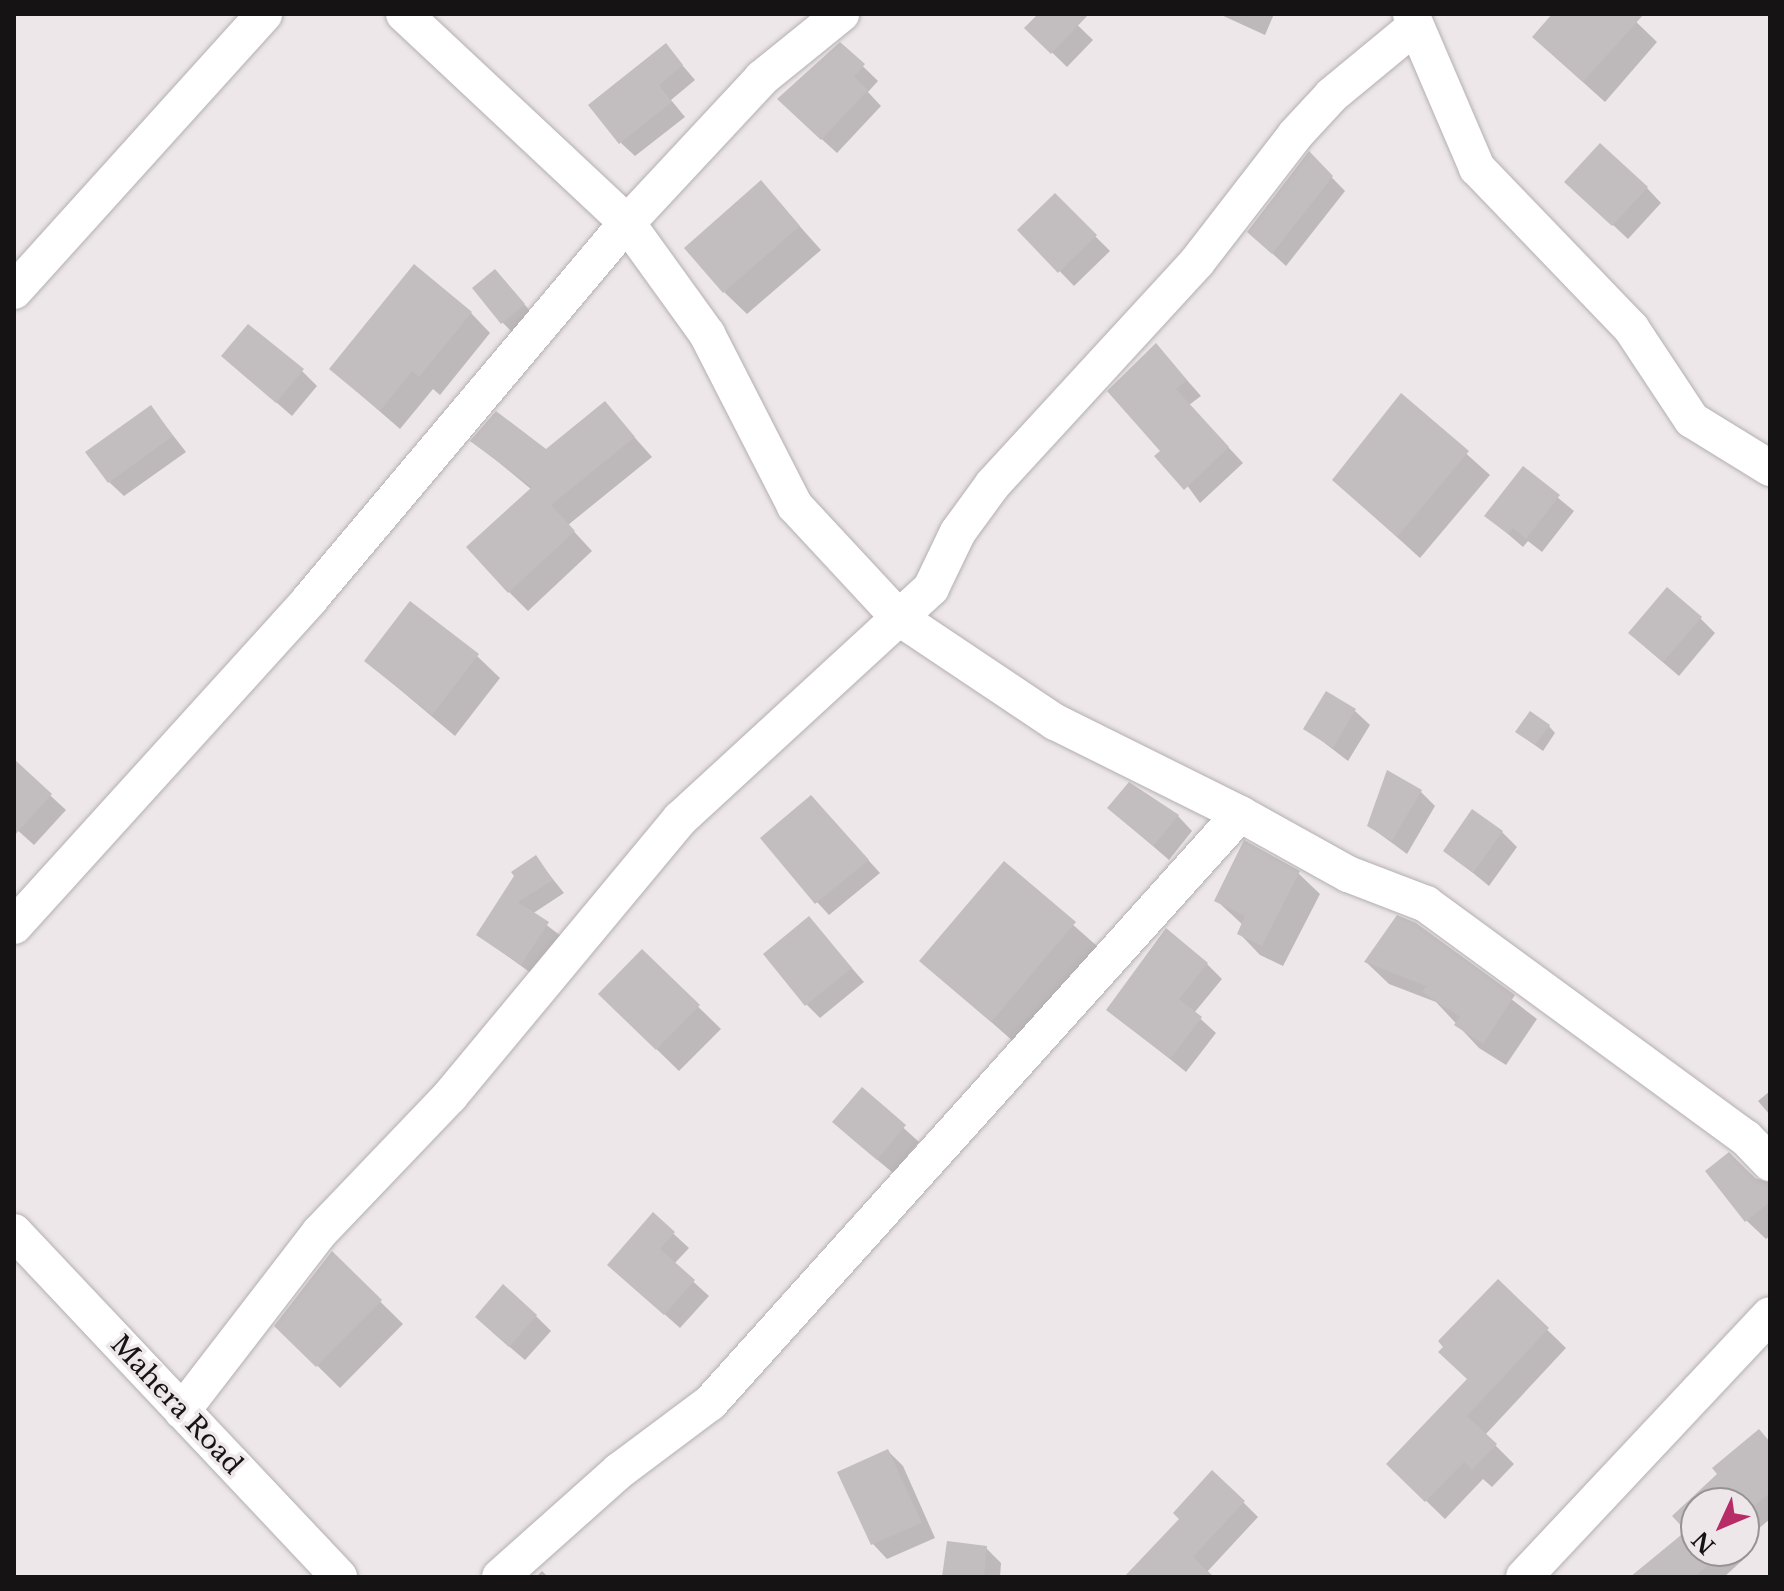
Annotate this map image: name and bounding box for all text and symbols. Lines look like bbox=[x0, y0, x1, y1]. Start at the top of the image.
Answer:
street label: Mahera Road bbox=[104, 1329, 248, 1481]
north arrow bbox=[1680, 1487, 1760, 1567]
text: N bbox=[1687, 1526, 1721, 1559]

